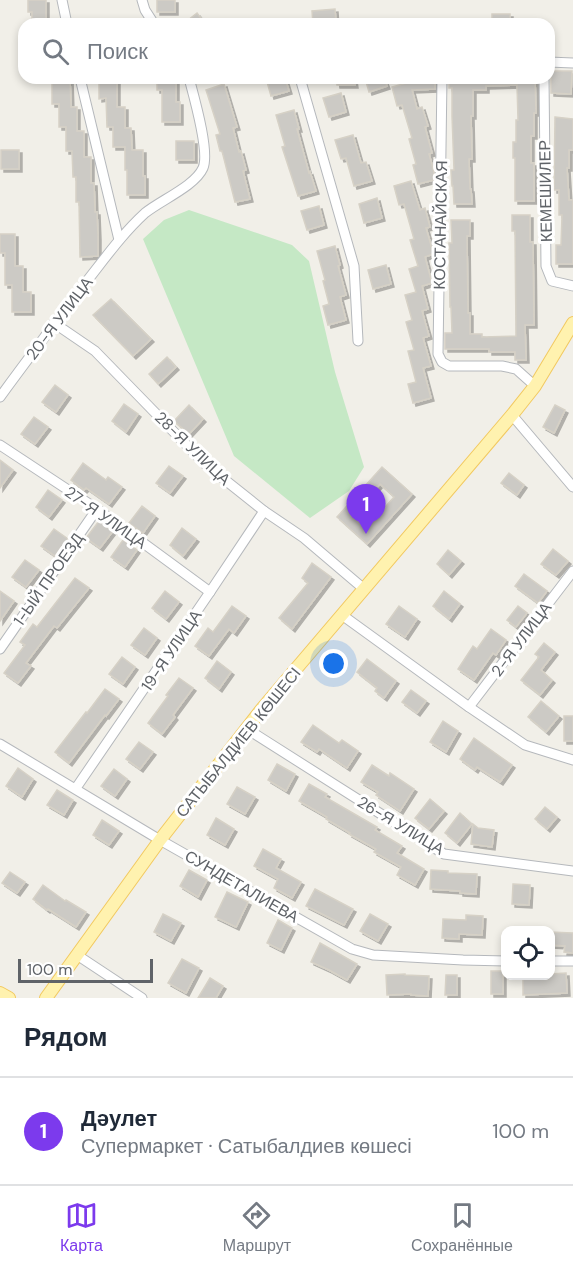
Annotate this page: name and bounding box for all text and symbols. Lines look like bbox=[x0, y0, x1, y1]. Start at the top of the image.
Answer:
search box bbox=[18, 18, 555, 84]
icon: search bbox=[39, 35, 72, 68]
text: Поиск bbox=[87, 37, 148, 66]
street label: КЕМЕШИЛЕР bbox=[534, 140, 557, 242]
street label: КОСТАНАЙСКАЯ bbox=[429, 160, 452, 290]
street label: 20-Я УЛИЦА bbox=[21, 272, 98, 364]
street label: 28-Я УЛИЦА bbox=[150, 407, 235, 490]
street label: 27-Я УЛИЦА bbox=[61, 481, 151, 554]
pin: 1 bbox=[346, 484, 386, 534]
street label: 1-ЫЙ ПРОЕЗД bbox=[9, 529, 88, 630]
street label: 2-Я УЛИЦА bbox=[487, 598, 556, 681]
street label: 19-Я УЛИЦА bbox=[137, 605, 206, 695]
your location bbox=[319, 649, 348, 678]
street label: САТЫБАЛДИЕВ КӨШЕСІ bbox=[171, 663, 305, 822]
street label: 26-Я УЛИЦА bbox=[353, 791, 448, 860]
street label: СУНДЕТАЛИЕВА bbox=[181, 845, 303, 928]
map controls bbox=[501, 926, 555, 980]
button: locate bbox=[501, 926, 555, 980]
scale bar bbox=[18, 956, 153, 984]
text: 100 m bbox=[27, 959, 72, 980]
text: Рядом bbox=[24, 1020, 107, 1054]
text: Дәулет bbox=[81, 1104, 157, 1133]
text: 1 bbox=[40, 1118, 47, 1144]
text: 100 m bbox=[492, 1118, 549, 1144]
text: Супермаркет · Сатыбалдиев көшесі bbox=[81, 1133, 412, 1159]
tab: Карта bbox=[60, 1199, 103, 1256]
tab: Маршрут bbox=[223, 1199, 291, 1256]
tab: Сохранённые bbox=[411, 1199, 513, 1256]

